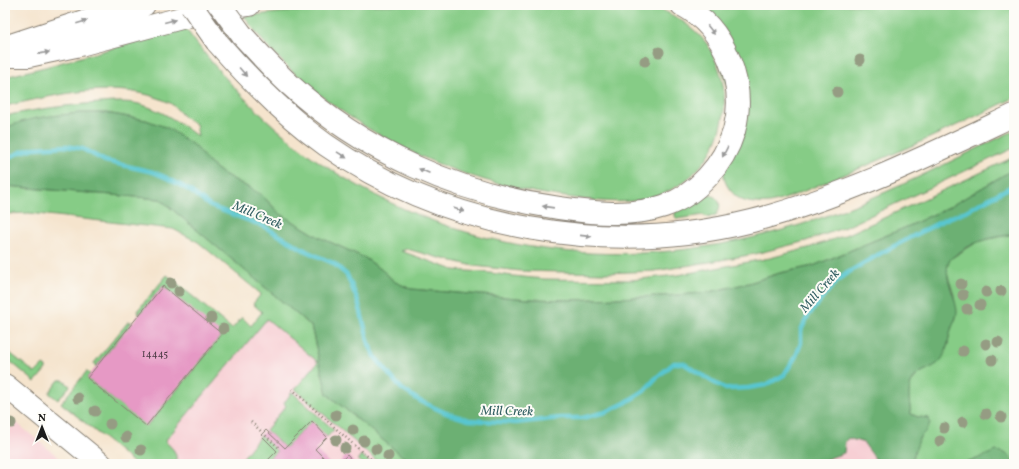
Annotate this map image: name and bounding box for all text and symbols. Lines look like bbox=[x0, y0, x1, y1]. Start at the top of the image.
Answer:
one-way arrow bbox=[163, 17, 176, 23]
one-way arrow bbox=[76, 18, 88, 24]
one-way arrow bbox=[707, 25, 716, 36]
one-way arrow bbox=[38, 49, 50, 55]
one-way arrow bbox=[238, 66, 247, 77]
one-way arrow bbox=[721, 146, 728, 157]
one-way arrow bbox=[337, 151, 347, 159]
one-way arrow bbox=[418, 168, 430, 174]
water label: Mill Creek bbox=[229, 197, 285, 234]
one-way arrow bbox=[542, 204, 555, 210]
one-way arrow bbox=[453, 208, 465, 214]
one-way arrow bbox=[580, 232, 592, 239]
water label: Mill Creek bbox=[796, 266, 844, 318]
house number: 14445 bbox=[142, 347, 168, 361]
water label: Mill Creek bbox=[480, 403, 533, 421]
north arrow bbox=[22, 407, 62, 447]
text: N bbox=[38, 411, 46, 426]

